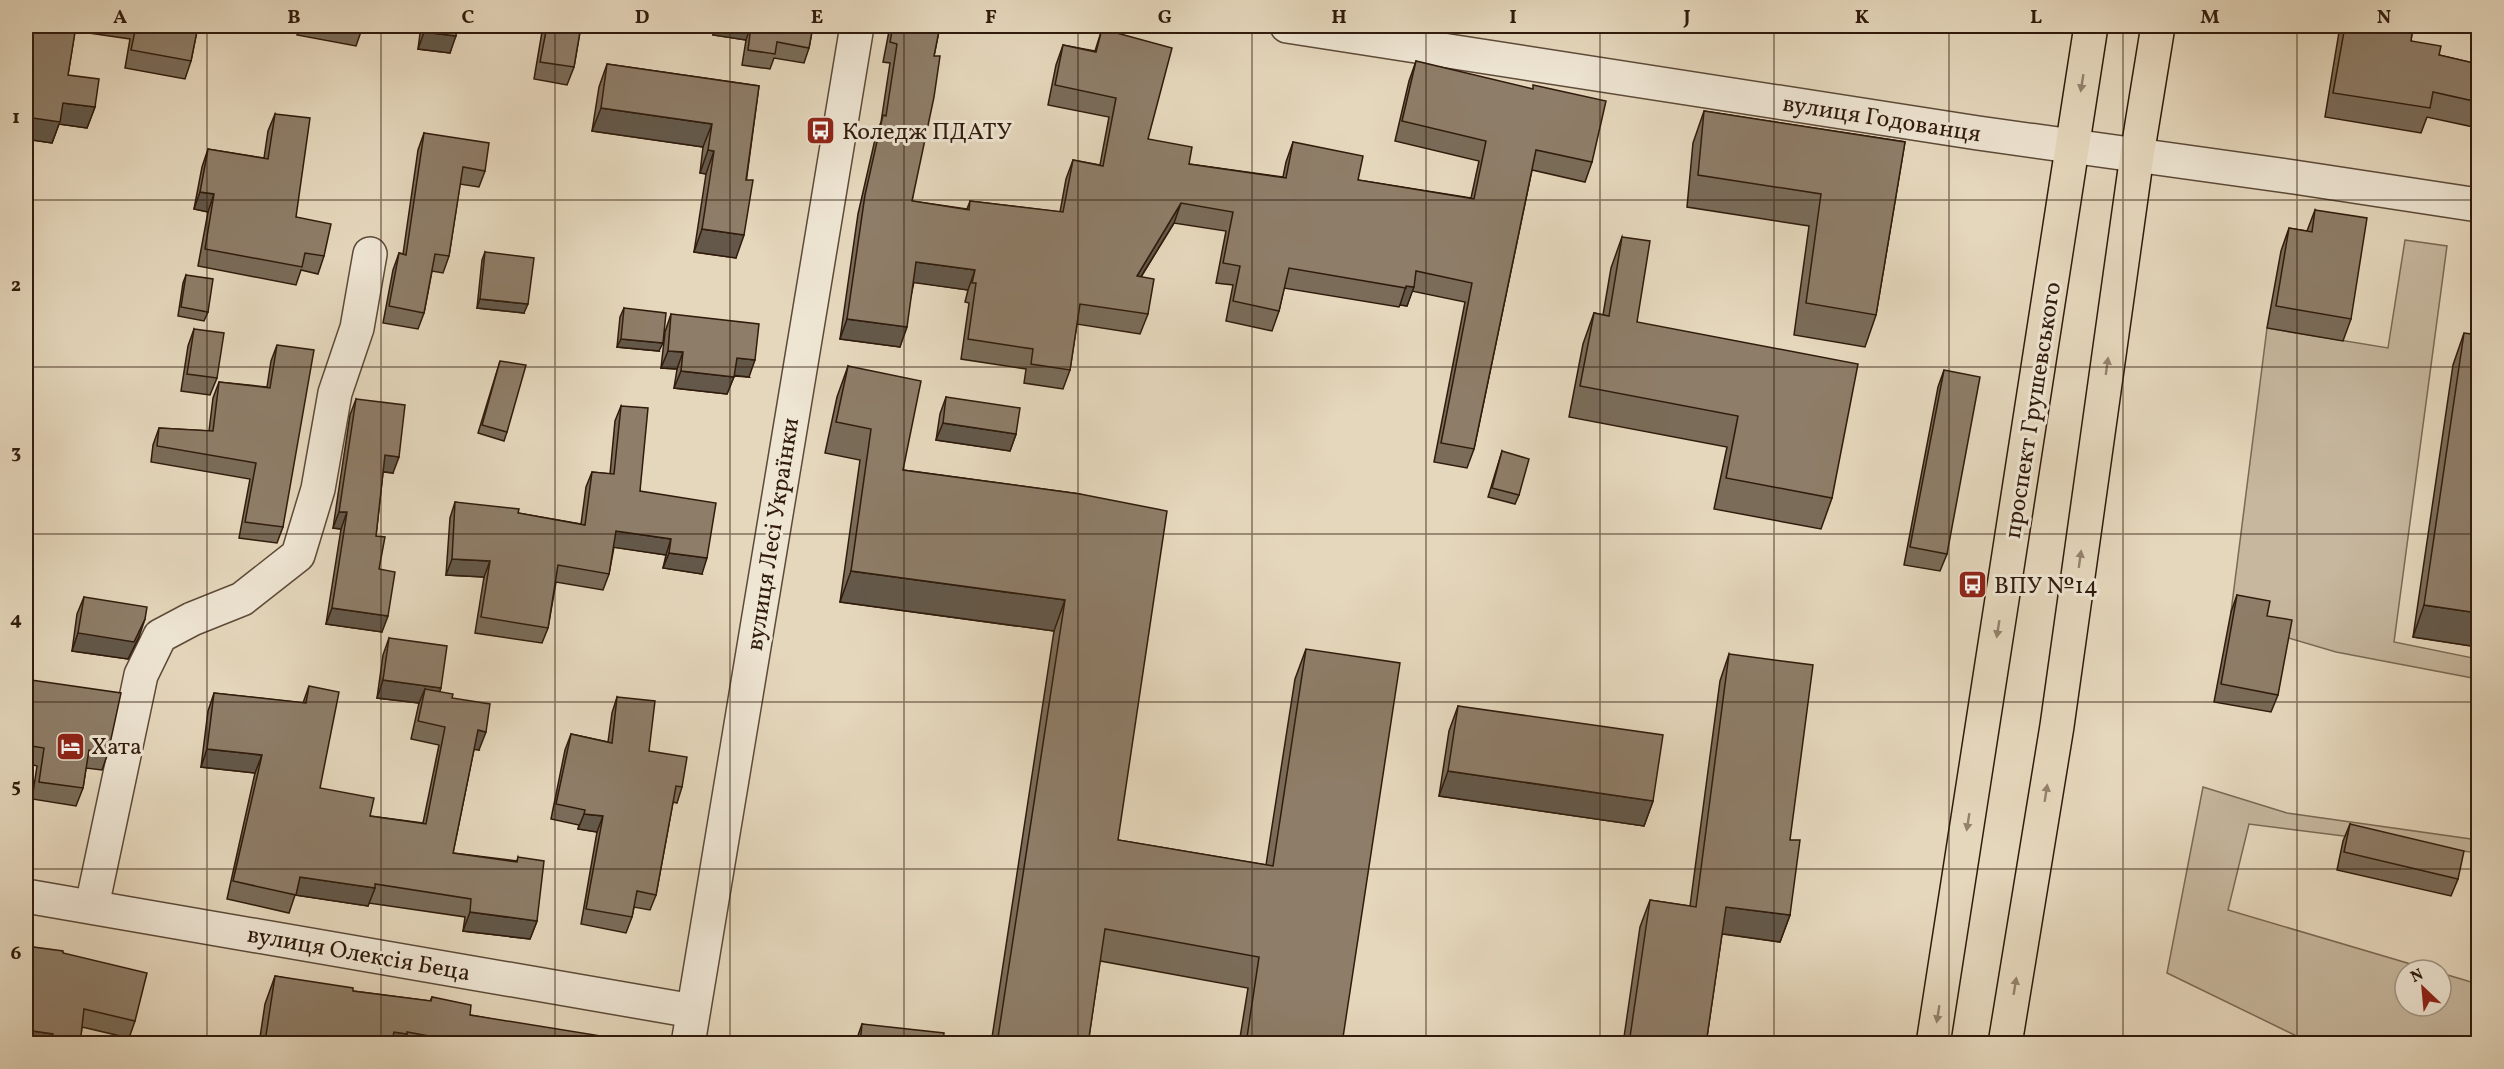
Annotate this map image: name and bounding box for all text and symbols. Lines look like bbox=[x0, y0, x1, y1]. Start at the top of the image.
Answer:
text: A bbox=[113, 4, 127, 32]
text: B bbox=[287, 4, 301, 32]
text: C bbox=[462, 4, 475, 32]
text: D bbox=[635, 4, 649, 32]
text: E bbox=[811, 4, 823, 32]
text: F bbox=[985, 4, 997, 32]
text: G bbox=[1158, 4, 1172, 32]
text: H bbox=[1331, 4, 1347, 32]
text: I bbox=[1509, 4, 1517, 32]
text: J bbox=[1682, 4, 1691, 32]
text: K bbox=[1855, 4, 1870, 32]
text: L bbox=[2030, 4, 2042, 32]
text: M bbox=[2200, 4, 2220, 32]
text: N bbox=[2377, 4, 2391, 32]
one-way arrow bbox=[2078, 74, 2087, 93]
street label: вулиця Годованця bbox=[1780, 88, 1983, 152]
text: 1 bbox=[12, 104, 20, 132]
bus stop icon: Коледж ПДАТУ bbox=[805, 115, 837, 147]
place label: Коледж ПДАТУ bbox=[842, 116, 1012, 150]
text: 2 bbox=[11, 272, 21, 300]
street label: проспект Грушевського bbox=[1997, 280, 2071, 541]
one-way arrow bbox=[2103, 356, 2112, 375]
street label: вулиця Лесі Українки bbox=[739, 415, 809, 653]
text: 3 bbox=[11, 439, 21, 467]
one-way arrow bbox=[2076, 549, 2085, 568]
bus stop icon: ВПУ №14 bbox=[1957, 569, 1989, 601]
place label: ВПУ №14 bbox=[1994, 570, 2098, 604]
text: 4 bbox=[10, 606, 22, 634]
one-way arrow bbox=[1993, 619, 2002, 638]
hotel icon: Хата bbox=[54, 730, 86, 762]
place label: Хата bbox=[91, 731, 142, 765]
text: 5 bbox=[11, 773, 21, 801]
one-way arrow bbox=[2041, 784, 2050, 803]
one-way arrow bbox=[1963, 812, 1972, 831]
street label: вулиця Олексія Беца bbox=[244, 919, 473, 991]
text: 6 bbox=[11, 940, 22, 968]
north arrow bbox=[2393, 958, 2453, 1018]
text: N bbox=[2407, 964, 2428, 989]
one-way arrow bbox=[2010, 976, 2019, 995]
one-way arrow bbox=[1933, 1005, 1942, 1024]

